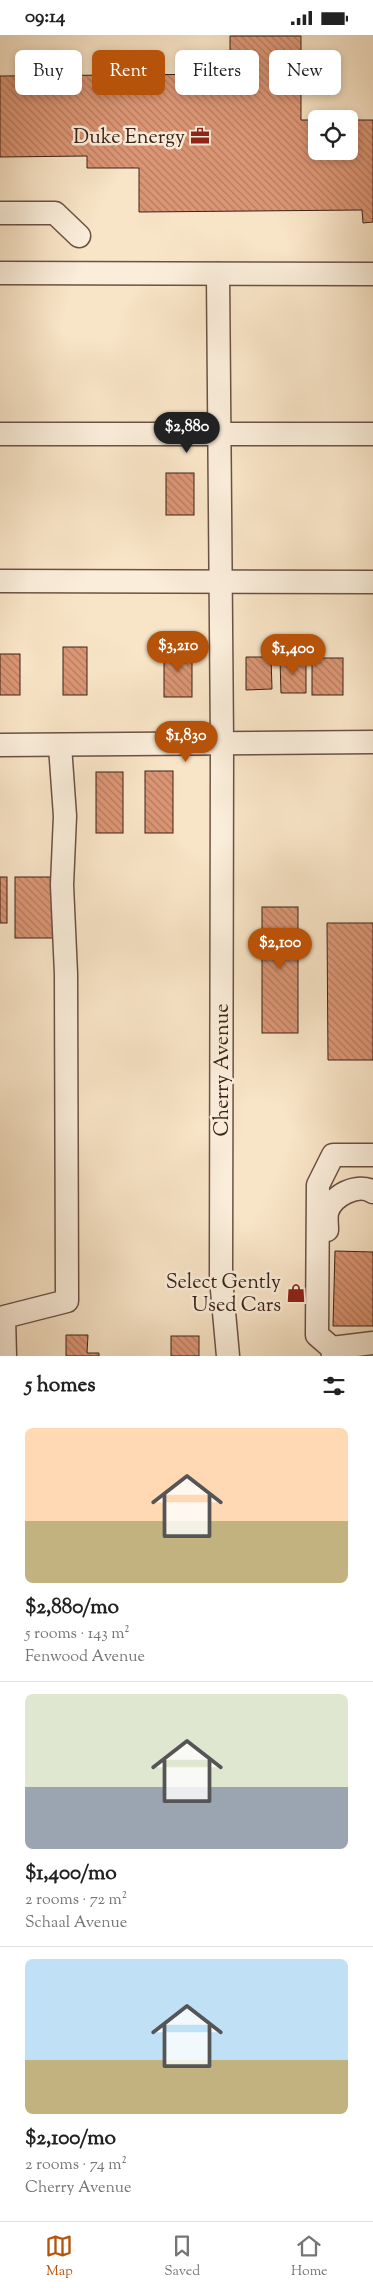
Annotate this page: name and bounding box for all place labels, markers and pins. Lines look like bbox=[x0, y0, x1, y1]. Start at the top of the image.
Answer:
place label: Duke Energy bbox=[73, 124, 185, 153]
office icon: Duke Energy bbox=[189, 125, 211, 147]
pin: $2,880 bbox=[146, 411, 228, 454]
pin: $3,210 bbox=[137, 631, 219, 673]
pin: $1,400 bbox=[252, 633, 334, 676]
pin: $1,830 bbox=[145, 721, 227, 763]
pin: $2,100 bbox=[239, 927, 321, 970]
place label: Select Gently Used Cars bbox=[166, 1269, 281, 1321]
shop icon: Select Gently Used Cars bbox=[285, 1282, 307, 1304]

